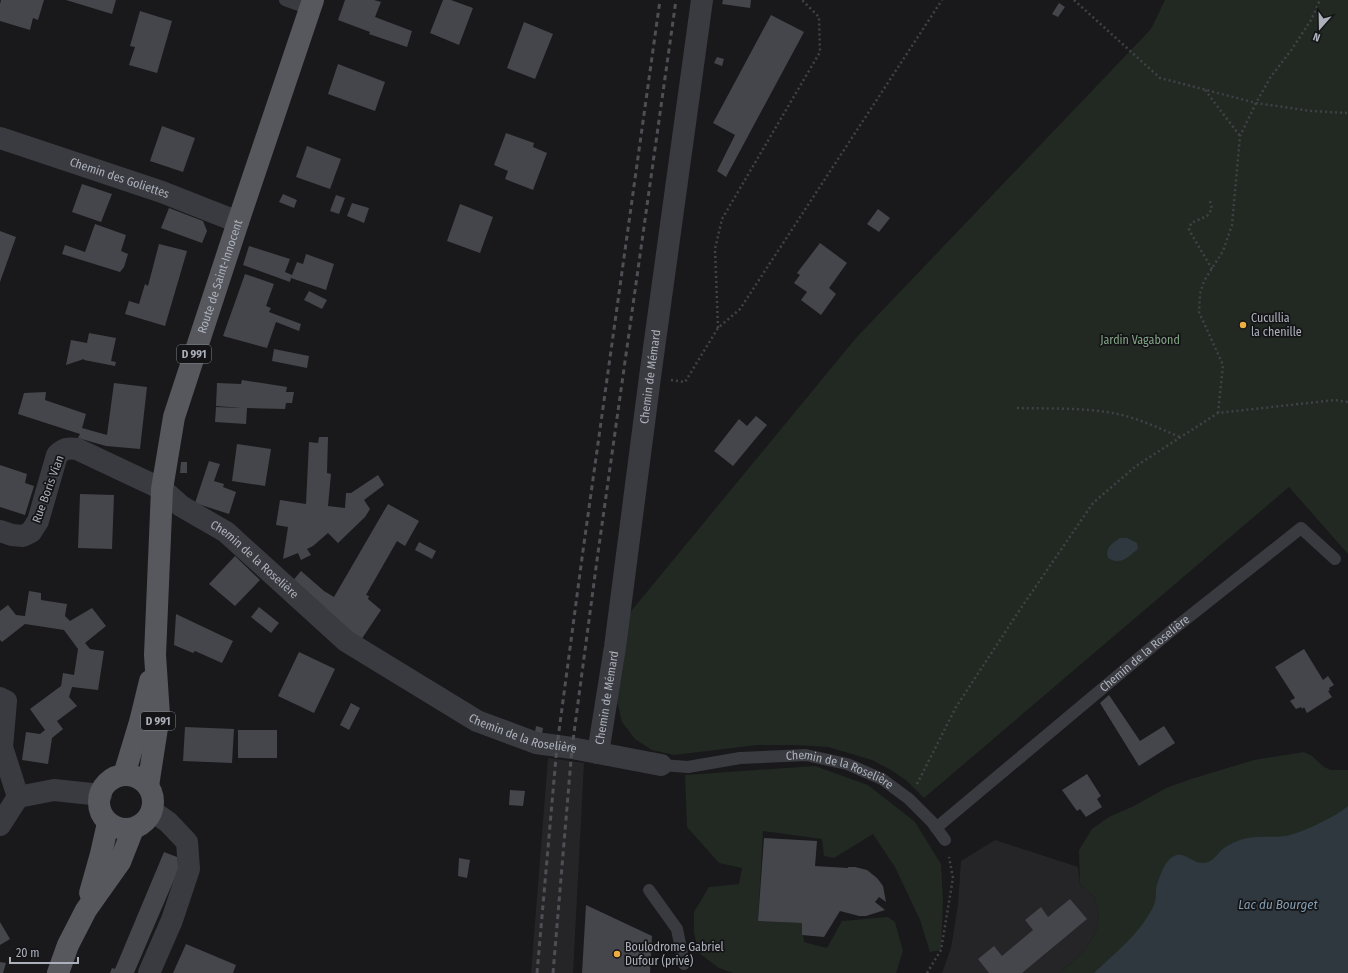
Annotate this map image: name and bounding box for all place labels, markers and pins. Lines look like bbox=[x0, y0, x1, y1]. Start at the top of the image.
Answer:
place label: Cucullia la chenille bbox=[1251, 311, 1302, 339]
marker: Cucullia la chenille bbox=[1238, 320, 1248, 330]
place label: Boulodrome Gabriel Dufour (privé) bbox=[625, 940, 724, 968]
marker: Boulodrome Gabriel Dufour (privé) bbox=[612, 949, 622, 959]

